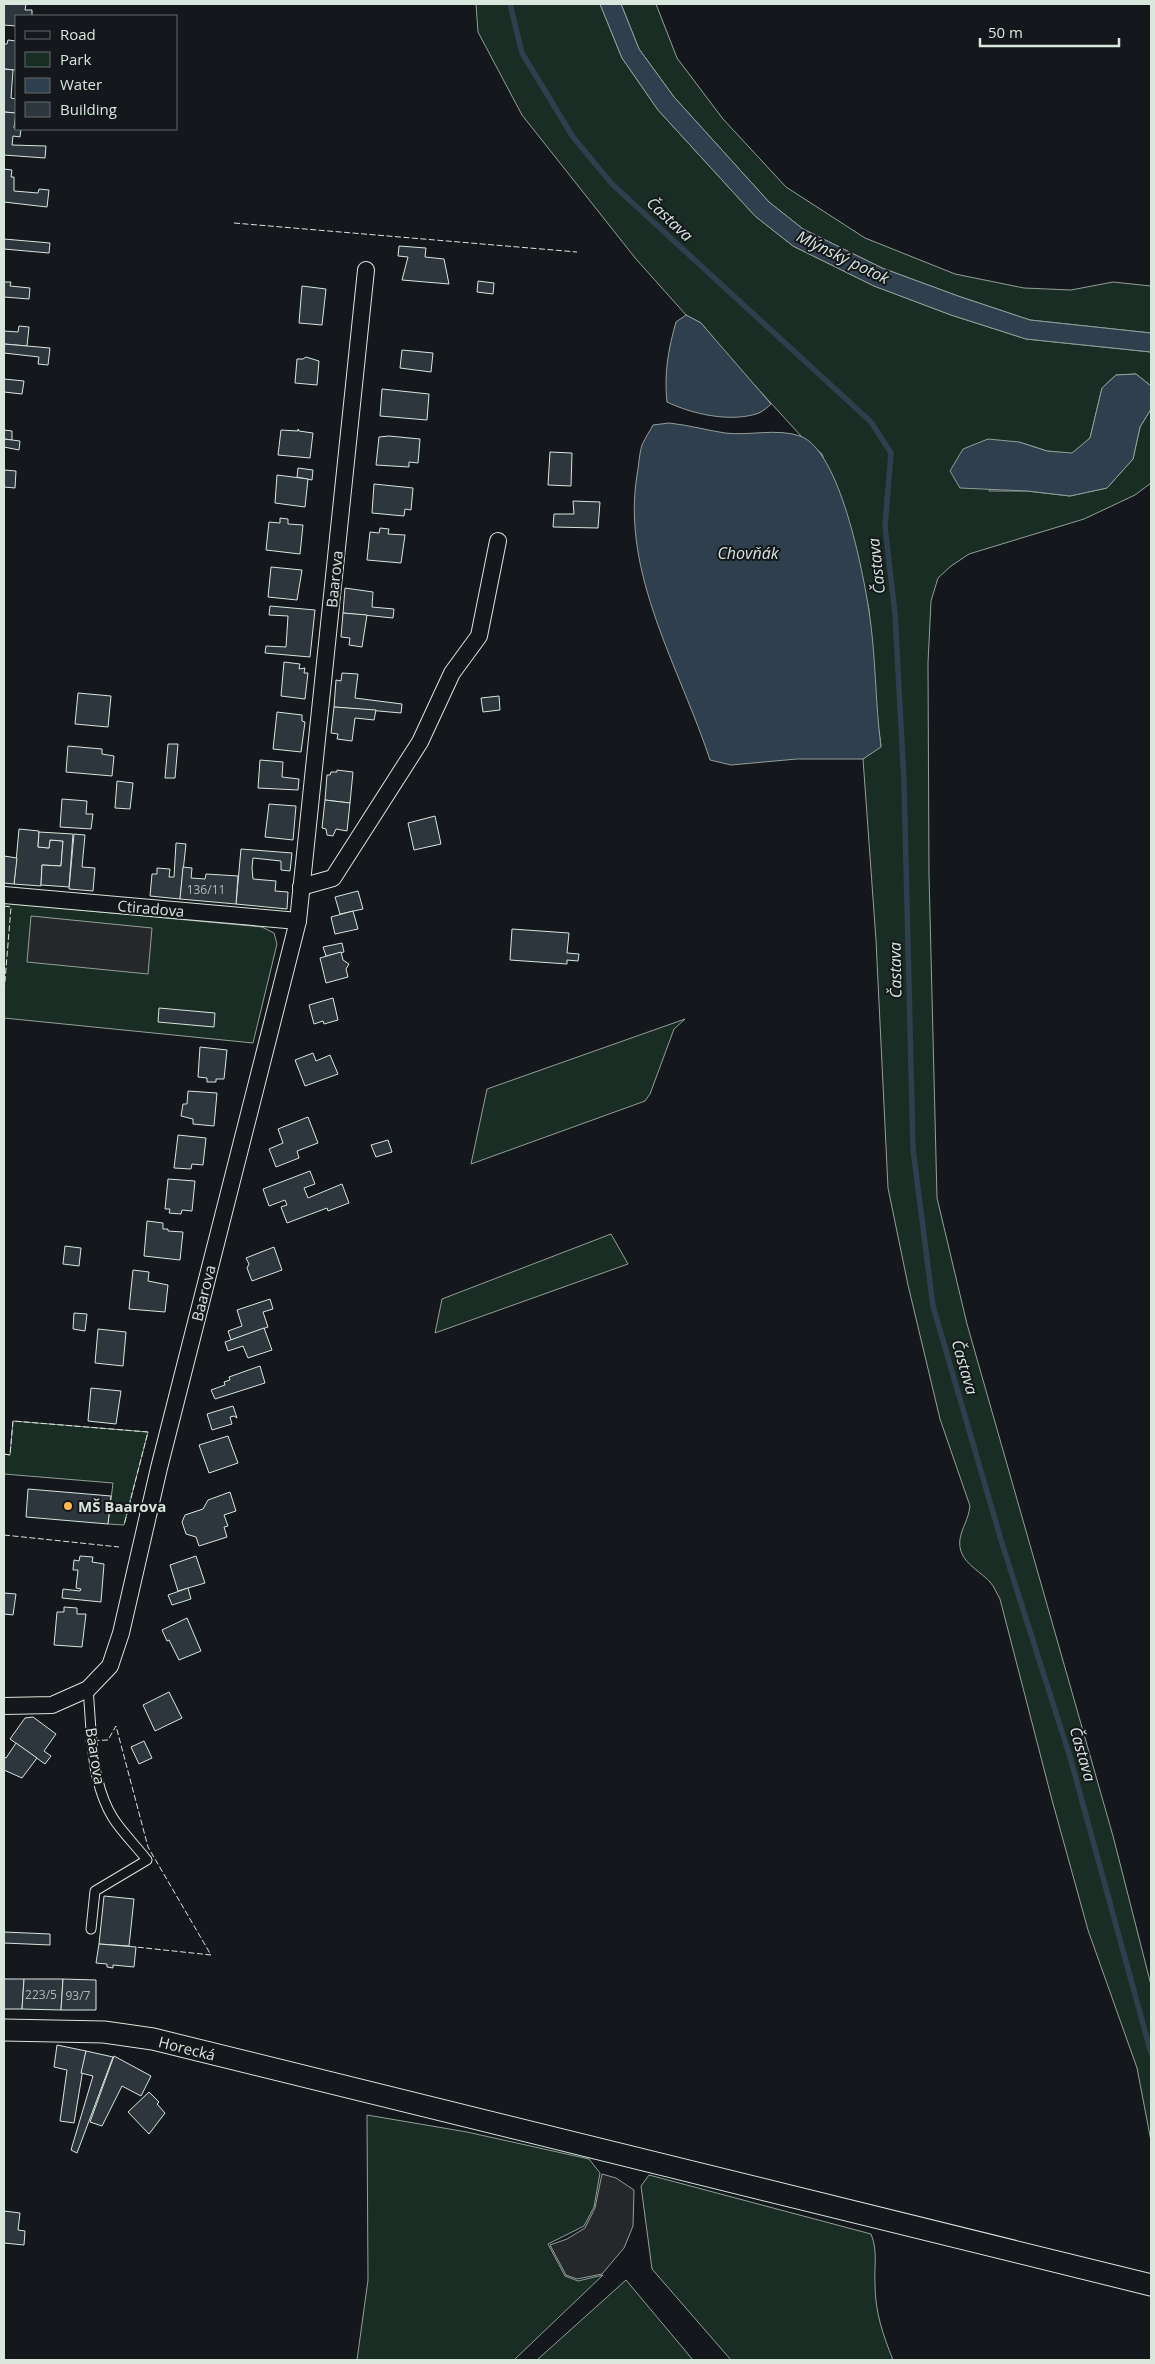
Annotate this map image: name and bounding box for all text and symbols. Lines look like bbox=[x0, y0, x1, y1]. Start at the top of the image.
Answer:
legend bbox=[15, 15, 178, 130]
scale bar bbox=[980, 15, 1119, 47]
text: 50 m bbox=[988, 22, 1023, 42]
text: Road bbox=[60, 24, 96, 44]
text: Park bbox=[60, 49, 91, 69]
text: Water bbox=[60, 74, 102, 94]
text: Building bbox=[60, 99, 117, 119]
water label: Častava bbox=[642, 192, 698, 246]
water label: Mlýnský potok bbox=[793, 225, 894, 289]
water label: Častava bbox=[862, 537, 890, 595]
water label: Chovňák bbox=[717, 542, 780, 564]
street label: Baarova bbox=[321, 549, 347, 609]
house number: 136/11 bbox=[187, 881, 225, 898]
street label: Ctiradova bbox=[117, 895, 185, 921]
water label: Častava bbox=[884, 942, 906, 998]
street label: Baarova bbox=[186, 1263, 220, 1323]
water label: Častava bbox=[947, 1337, 983, 1397]
place label: MŠ Baarova bbox=[78, 1496, 166, 1516]
marker: MŠ Baarova bbox=[62, 1500, 74, 1512]
water label: Častava bbox=[1065, 1724, 1101, 1784]
street label: Baarova bbox=[82, 1726, 110, 1786]
house number: 223/5 bbox=[25, 1986, 57, 2003]
house number: 93/7 bbox=[66, 1987, 91, 2004]
street label: Horecká bbox=[156, 2031, 218, 2065]

